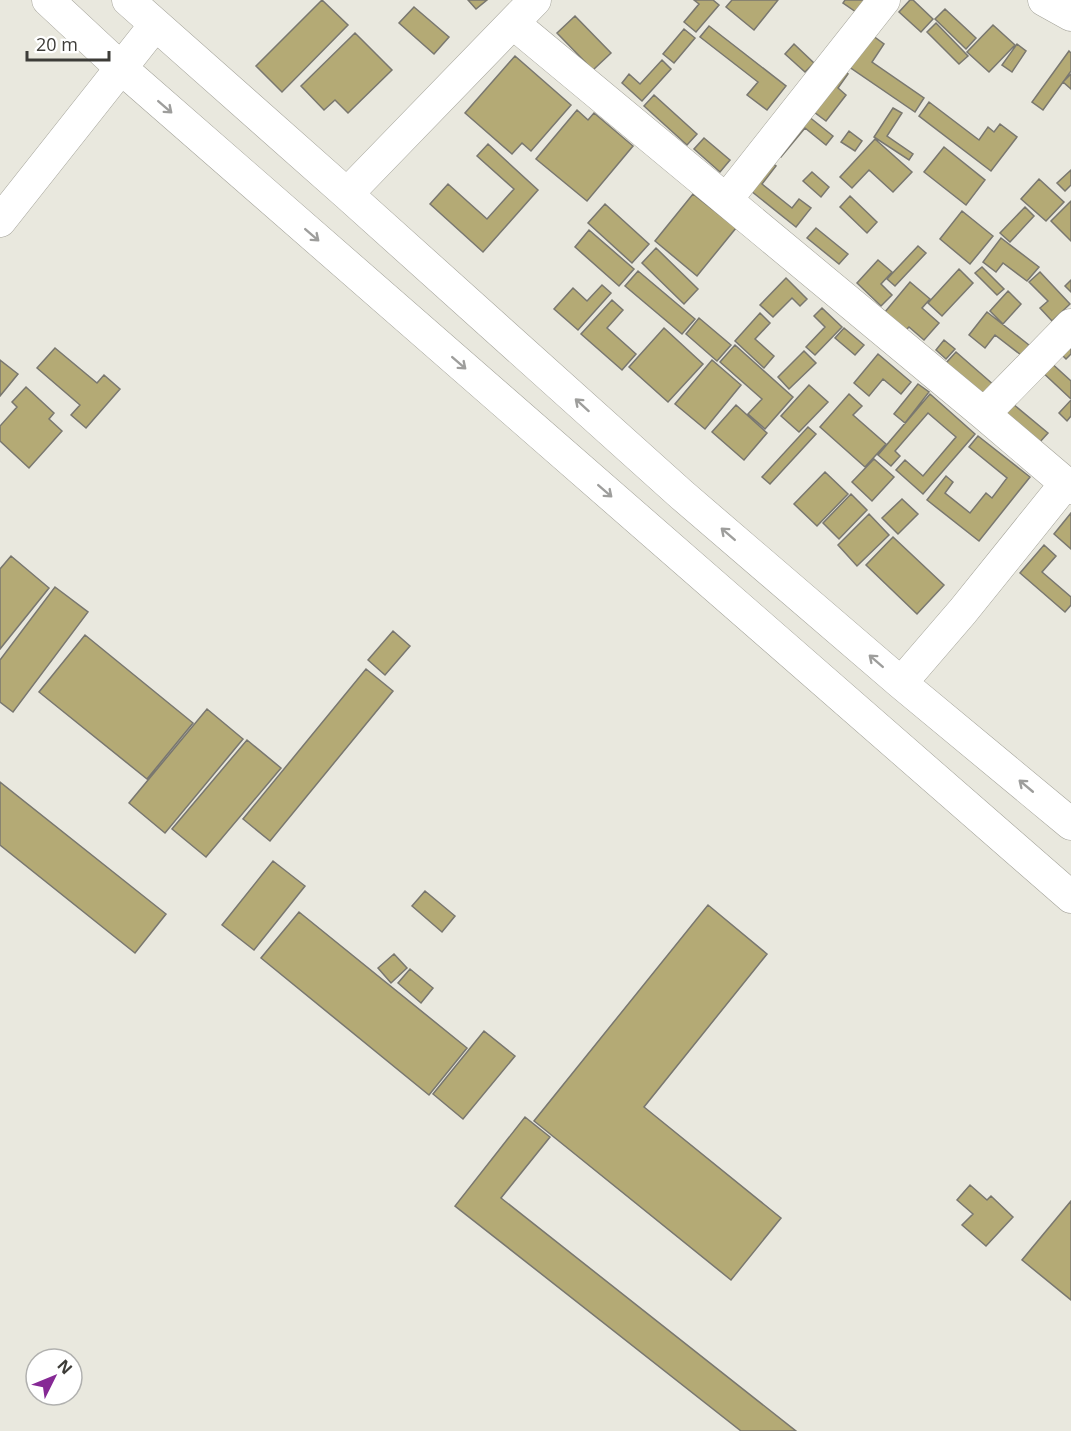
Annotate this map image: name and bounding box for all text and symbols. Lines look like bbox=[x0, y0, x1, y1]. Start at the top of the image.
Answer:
scale bar bbox=[27, 24, 110, 62]
text: 20 m bbox=[36, 32, 78, 56]
one-way arrow bbox=[157, 100, 173, 113]
one-way arrow bbox=[304, 228, 319, 242]
one-way arrow bbox=[451, 356, 466, 370]
one-way arrow bbox=[575, 398, 590, 412]
one-way arrow bbox=[598, 484, 613, 498]
one-way arrow bbox=[721, 527, 736, 541]
one-way arrow bbox=[868, 655, 884, 668]
one-way arrow bbox=[1018, 780, 1034, 793]
north arrow bbox=[24, 1347, 84, 1407]
text: N bbox=[52, 1355, 77, 1379]

